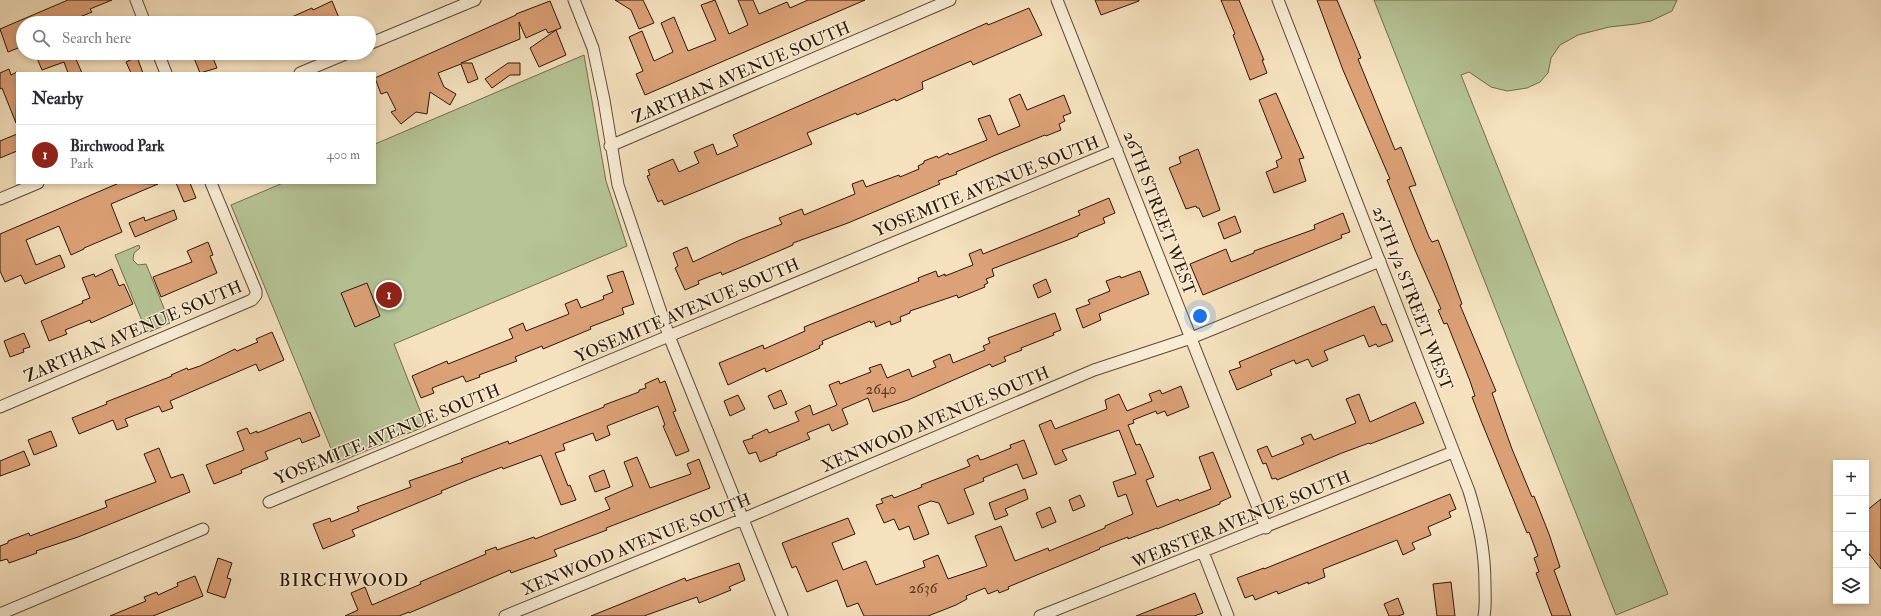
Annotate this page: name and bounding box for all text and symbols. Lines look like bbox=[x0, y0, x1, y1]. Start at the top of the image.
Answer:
search box bbox=[16, 16, 376, 60]
street label: ZARTHAN AVENUE SOUTH bbox=[629, 17, 853, 128]
icon: search bbox=[30, 27, 52, 49]
text: Search here bbox=[62, 29, 131, 48]
text: Nearby bbox=[32, 88, 83, 109]
street label: 26TH STREET WEST bbox=[1119, 128, 1201, 298]
street label: YOSEMITE AVENUE SOUTH bbox=[870, 131, 1102, 241]
text: Birchwood Park bbox=[70, 137, 164, 156]
text: 1 bbox=[43, 147, 47, 163]
text: 400 m bbox=[327, 147, 360, 163]
text: Park bbox=[70, 156, 94, 172]
street label: 25TH 1/2 STREET WEST bbox=[1368, 203, 1457, 394]
street label: YOSEMITE AVENUE SOUTH bbox=[572, 254, 803, 367]
street label: ZARTHAN AVENUE SOUTH bbox=[21, 276, 245, 387]
pin: 1 bbox=[376, 280, 402, 310]
your location bbox=[1190, 306, 1210, 326]
street label: XENWOOD AVENUE SOUTH bbox=[818, 362, 1052, 477]
street label: YOSEMITE AVENUE SOUTH bbox=[271, 379, 503, 489]
house number: 2640 bbox=[866, 380, 896, 399]
map controls bbox=[1833, 460, 1869, 604]
button: + bbox=[1833, 460, 1869, 496]
street label: WEBSTER AVENUE SOUTH bbox=[1128, 466, 1354, 573]
street label: XENWOOD AVENUE SOUTH bbox=[518, 489, 754, 600]
button: − bbox=[1833, 496, 1869, 532]
button: locate bbox=[1833, 532, 1869, 568]
button: layers bbox=[1833, 568, 1869, 604]
district label: BIRCHWOOD bbox=[279, 569, 409, 592]
house number: 2636 bbox=[909, 579, 939, 598]

